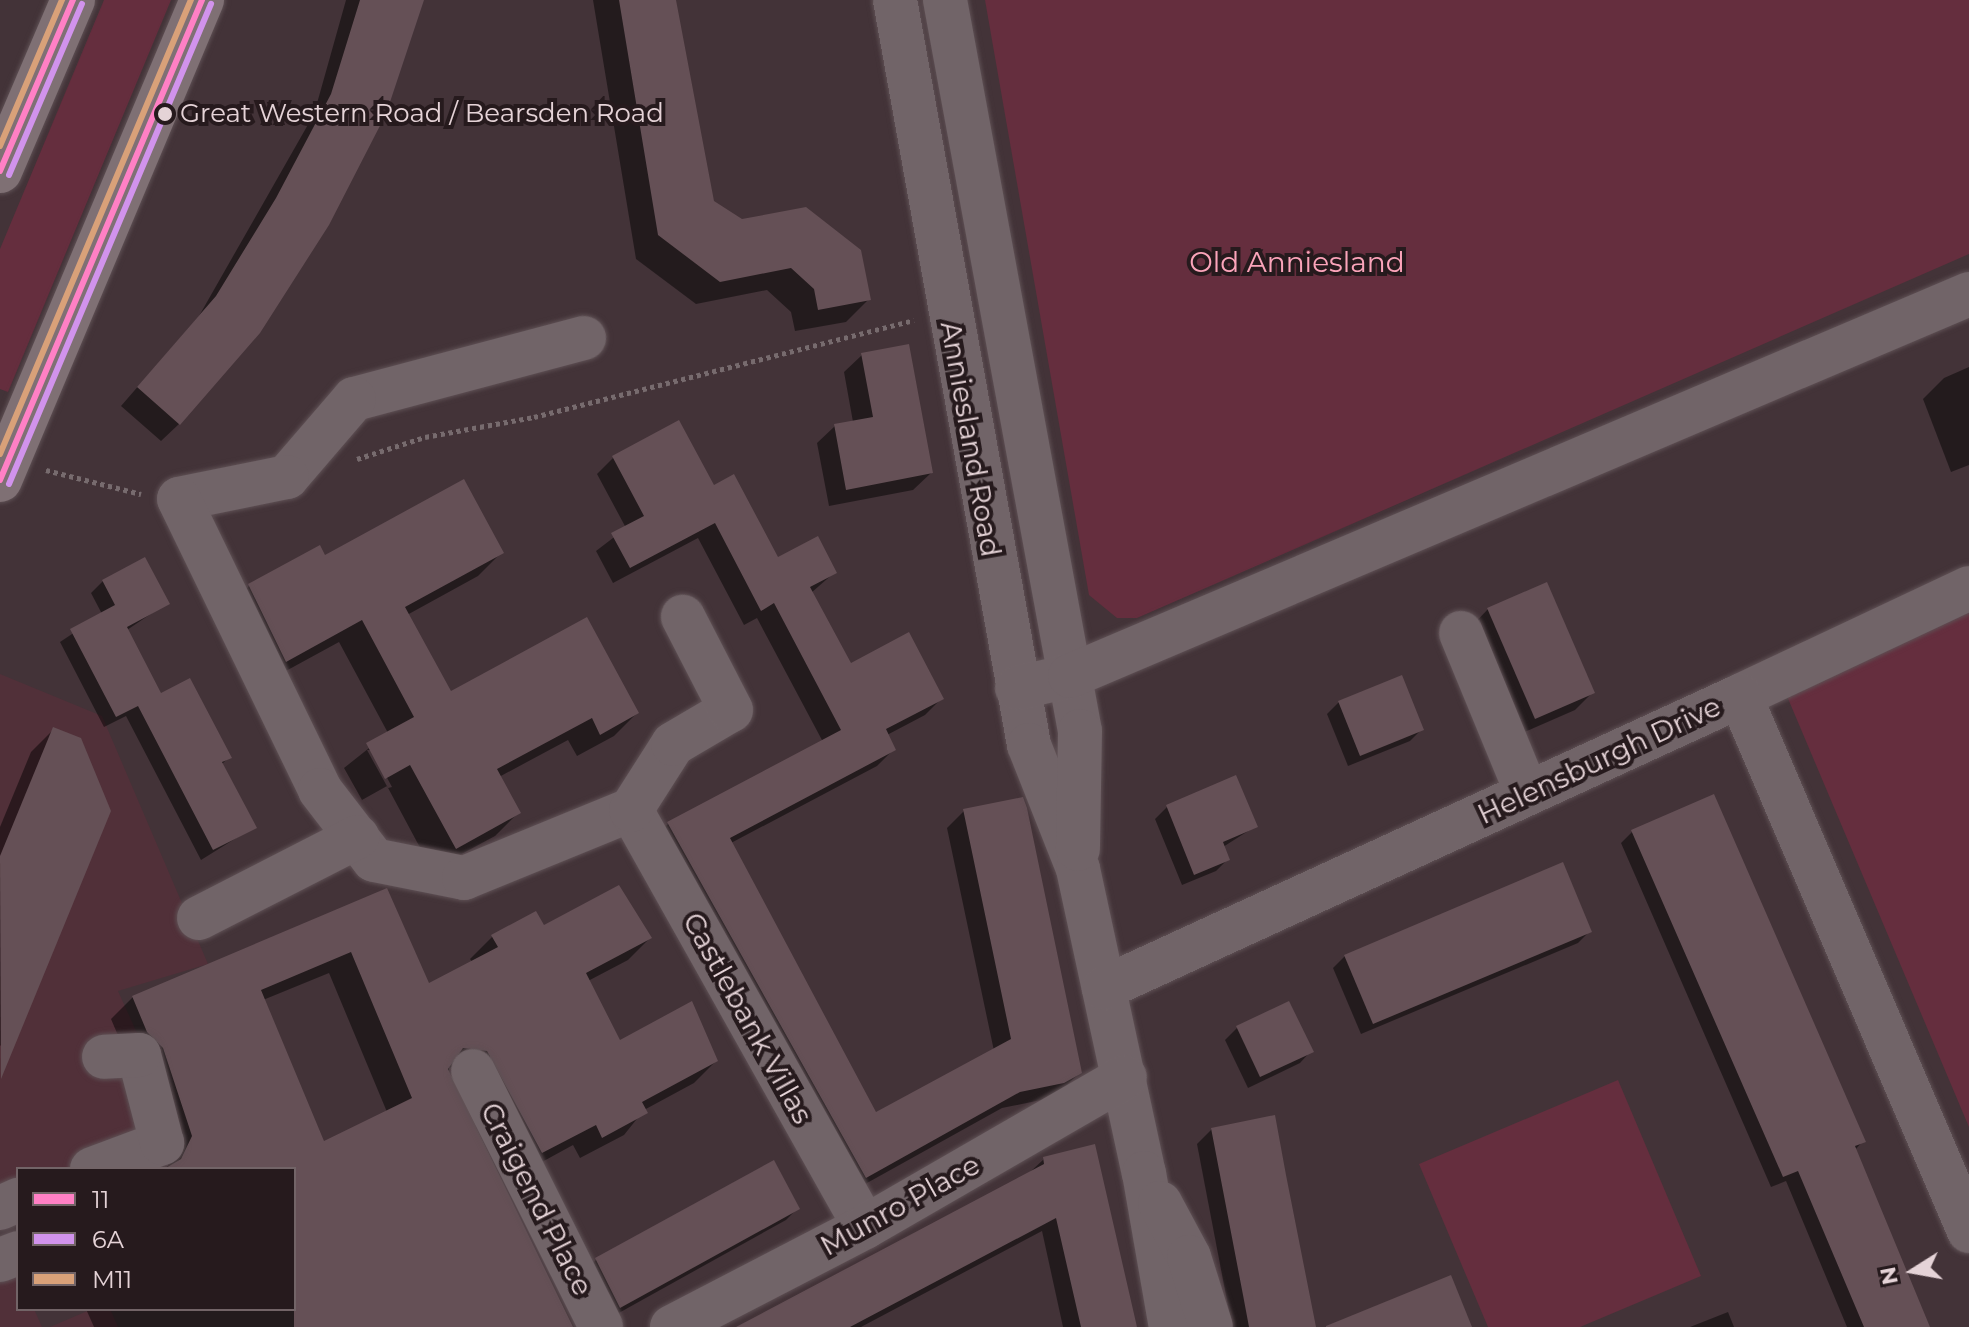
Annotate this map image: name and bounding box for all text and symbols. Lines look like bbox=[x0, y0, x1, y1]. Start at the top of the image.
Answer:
place label: Great Western Road / Bearsden Road bbox=[180, 98, 664, 130]
marker: Great Western Road / Bearsden Road bbox=[157, 106, 173, 122]
park label: Old Anniesland bbox=[1189, 245, 1405, 279]
street label: Anniesland Road bbox=[934, 319, 1008, 559]
street label: Helensburgh Drive bbox=[1472, 689, 1726, 831]
street label: Castlebank Villas bbox=[676, 907, 820, 1129]
street label: Craigend Place bbox=[474, 1097, 600, 1301]
street label: Munro Place bbox=[815, 1147, 985, 1263]
legend bbox=[16, 1167, 296, 1311]
text: 11 bbox=[92, 1185, 109, 1214]
text: 6A bbox=[92, 1225, 124, 1254]
north arrow bbox=[1873, 1231, 1953, 1311]
text: N bbox=[1874, 1264, 1904, 1287]
text: M11 bbox=[92, 1265, 132, 1294]

